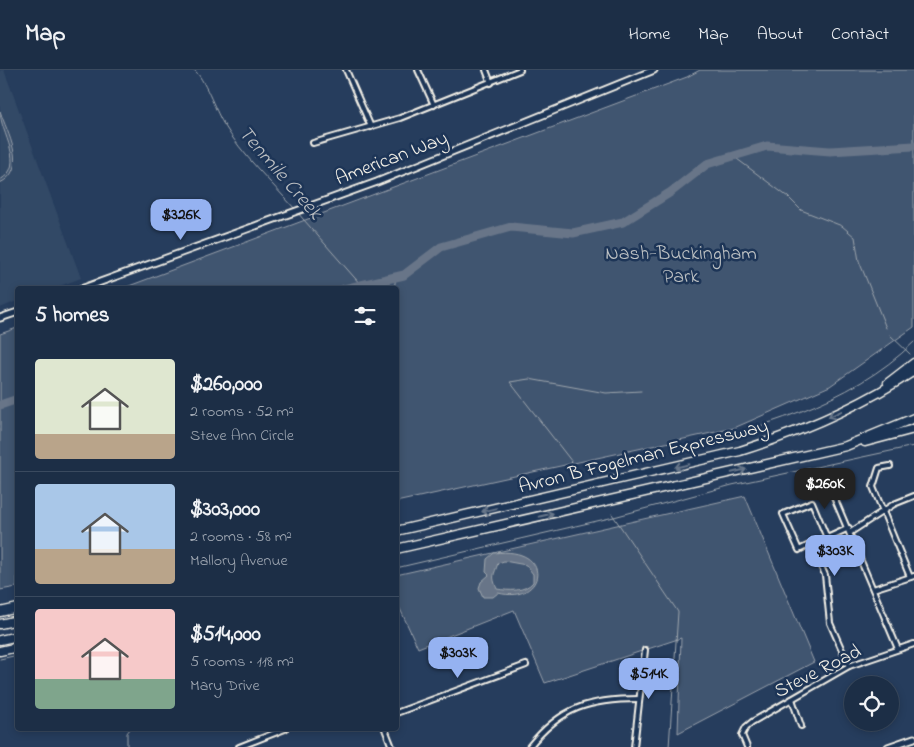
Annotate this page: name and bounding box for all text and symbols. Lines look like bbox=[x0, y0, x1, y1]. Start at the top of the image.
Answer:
text: Map bbox=[25, 17, 66, 52]
text: Home bbox=[629, 22, 670, 48]
text: Map bbox=[698, 22, 729, 48]
text: About bbox=[757, 22, 803, 48]
text: Contact bbox=[831, 22, 889, 48]
water label: Tenmile Creek bbox=[230, 120, 329, 228]
street label: American Way bbox=[331, 125, 452, 194]
pin: $326K bbox=[146, 198, 216, 241]
text: $326K bbox=[161, 203, 201, 227]
park label: Nash-Buckingham Park bbox=[605, 240, 757, 292]
text: 5 homes bbox=[35, 301, 110, 331]
icon: filters bbox=[351, 302, 379, 330]
text: $260,000 bbox=[190, 370, 262, 400]
icon: home bbox=[75, 379, 135, 439]
text: 2 rooms · 52 m² bbox=[190, 400, 294, 424]
one-way arrow bbox=[828, 409, 843, 419]
street label: Avron B Fogelman Expressway bbox=[516, 412, 772, 503]
text: Steve Ann Circle bbox=[190, 424, 294, 448]
one-way arrow bbox=[674, 461, 690, 471]
one-way arrow bbox=[730, 466, 746, 475]
pin: $260K bbox=[790, 468, 860, 510]
text: $260K bbox=[805, 472, 845, 496]
text: $303,000 bbox=[190, 495, 260, 525]
icon: home bbox=[75, 504, 135, 564]
one-way arrow bbox=[482, 506, 498, 515]
one-way arrow bbox=[538, 510, 554, 519]
text: 2 rooms · 58 m² bbox=[190, 525, 292, 549]
pin: $303K bbox=[800, 534, 870, 577]
text: $303K bbox=[816, 539, 854, 563]
text: Mallory Avenue bbox=[190, 549, 288, 573]
text: $514,000 bbox=[190, 620, 261, 650]
icon: home bbox=[75, 629, 135, 689]
pin: $303K bbox=[423, 636, 493, 679]
street label: Steve Road bbox=[770, 638, 867, 707]
text: $303K bbox=[439, 641, 477, 665]
text: 5 rooms · 118 m² bbox=[190, 650, 294, 674]
pin: $514K bbox=[614, 658, 684, 700]
text: $514K bbox=[630, 662, 668, 686]
text: Mary Drive bbox=[190, 674, 260, 698]
map controls bbox=[844, 676, 899, 731]
button: locate bbox=[844, 676, 899, 731]

